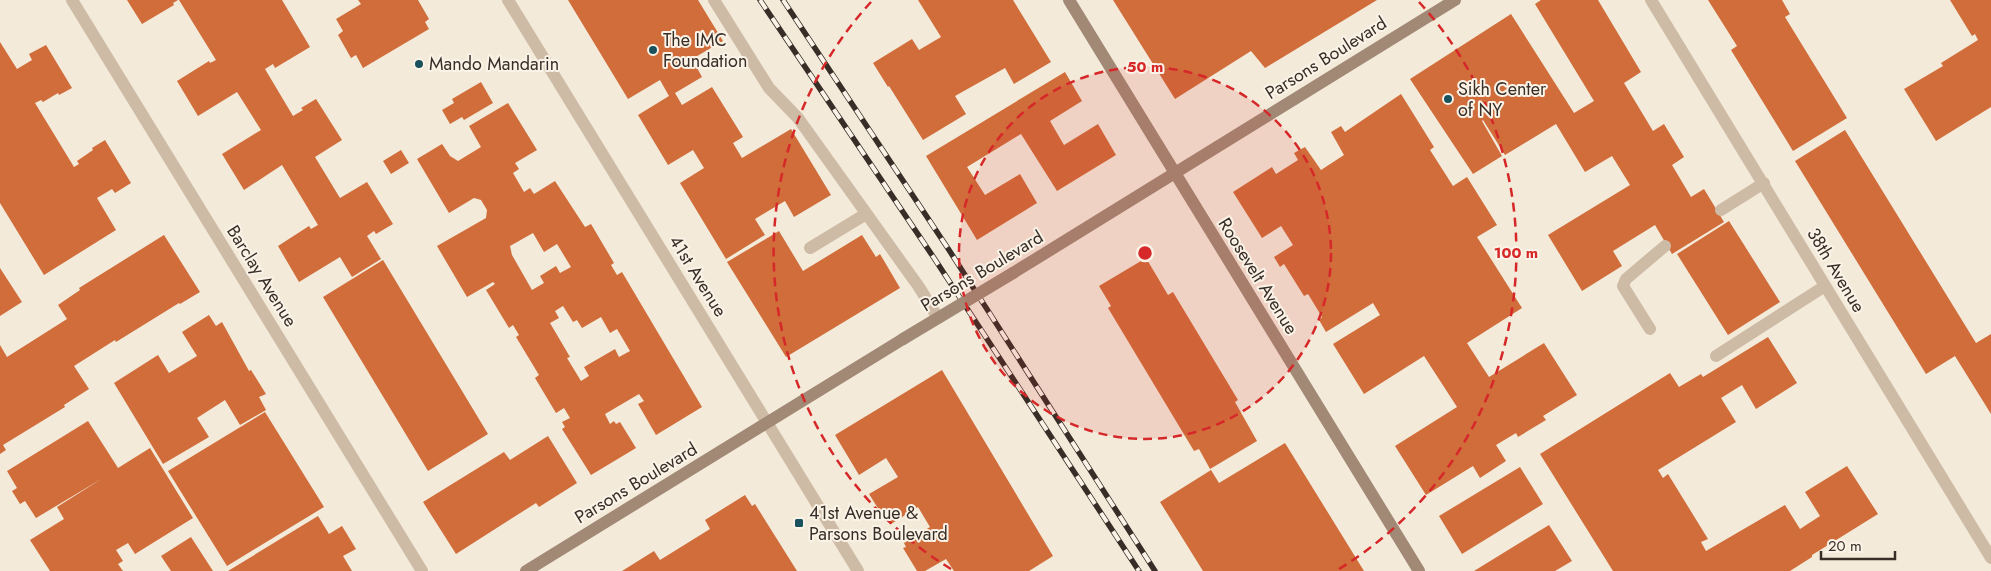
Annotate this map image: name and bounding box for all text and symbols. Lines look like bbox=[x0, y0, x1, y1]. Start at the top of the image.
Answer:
street label: Parsons Boulevard bbox=[1260, 10, 1392, 106]
place label: The IMC Foundation bbox=[663, 27, 747, 74]
marker: The IMC Foundation bbox=[647, 44, 659, 56]
place label: Mando Mandarin bbox=[429, 51, 559, 77]
text: 50 m bbox=[1127, 56, 1163, 78]
marker: Mando Mandarin bbox=[413, 58, 425, 70]
place label: Sikh Center of NY bbox=[1458, 76, 1547, 123]
marker: Sikh Center of NY bbox=[1442, 93, 1454, 105]
street label: Roosevelt Avenue bbox=[1212, 213, 1304, 339]
street label: Barclay Avenue bbox=[220, 220, 304, 332]
street label: 38th Avenue bbox=[1800, 223, 1872, 317]
street label: Parsons Boulevard bbox=[916, 224, 1048, 318]
street label: 41st Avenue bbox=[663, 230, 733, 322]
text: 100 m bbox=[1494, 242, 1538, 264]
centre of rings bbox=[1136, 244, 1154, 262]
street label: Parsons Boulevard bbox=[570, 436, 702, 530]
place label: 41st Avenue & Parsons Boulevard bbox=[809, 500, 948, 547]
marker: 41st Avenue & Parsons Boulevard bbox=[793, 517, 805, 529]
scale bar bbox=[1821, 528, 1895, 560]
text: 20 m bbox=[1828, 535, 1862, 557]

